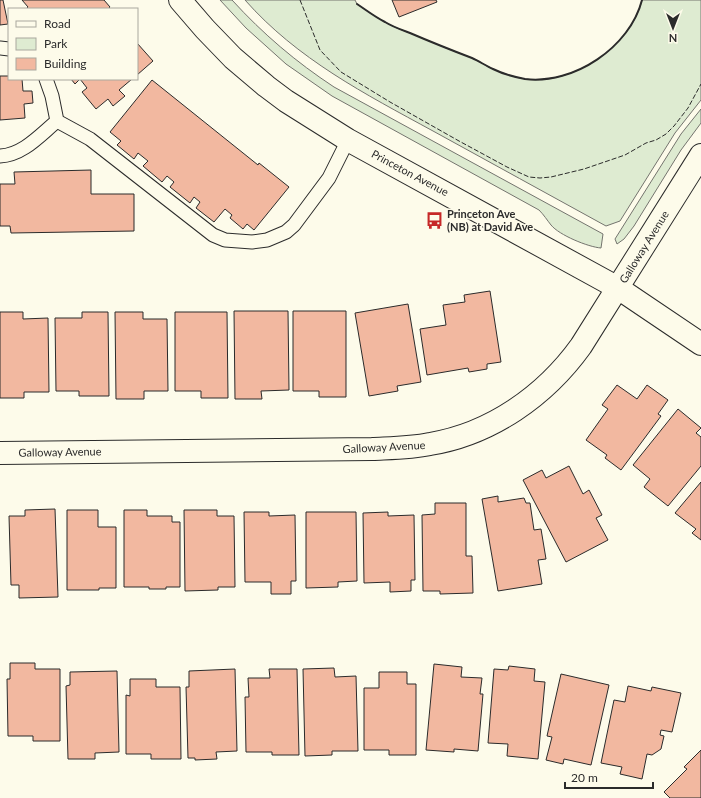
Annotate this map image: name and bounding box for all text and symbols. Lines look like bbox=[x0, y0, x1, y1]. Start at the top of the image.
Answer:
legend bbox=[8, 8, 138, 80]
north arrow bbox=[653, 8, 693, 48]
text: Road bbox=[44, 16, 71, 31]
text: N bbox=[669, 32, 677, 45]
text: Park bbox=[44, 36, 68, 51]
text: Building bbox=[44, 56, 87, 71]
street label: Princeton Avenue bbox=[369, 147, 451, 198]
place label: Princeton Ave (NB) at David Ave bbox=[447, 207, 533, 233]
street label: Galloway Avenue bbox=[616, 208, 671, 285]
bus stop icon: Princeton Ave (NB) at David Ave bbox=[424, 210, 444, 230]
street label: Galloway Avenue bbox=[342, 438, 426, 455]
street label: Galloway Avenue bbox=[18, 444, 102, 459]
scale bar bbox=[565, 764, 653, 790]
text: 20 m bbox=[571, 770, 598, 785]

